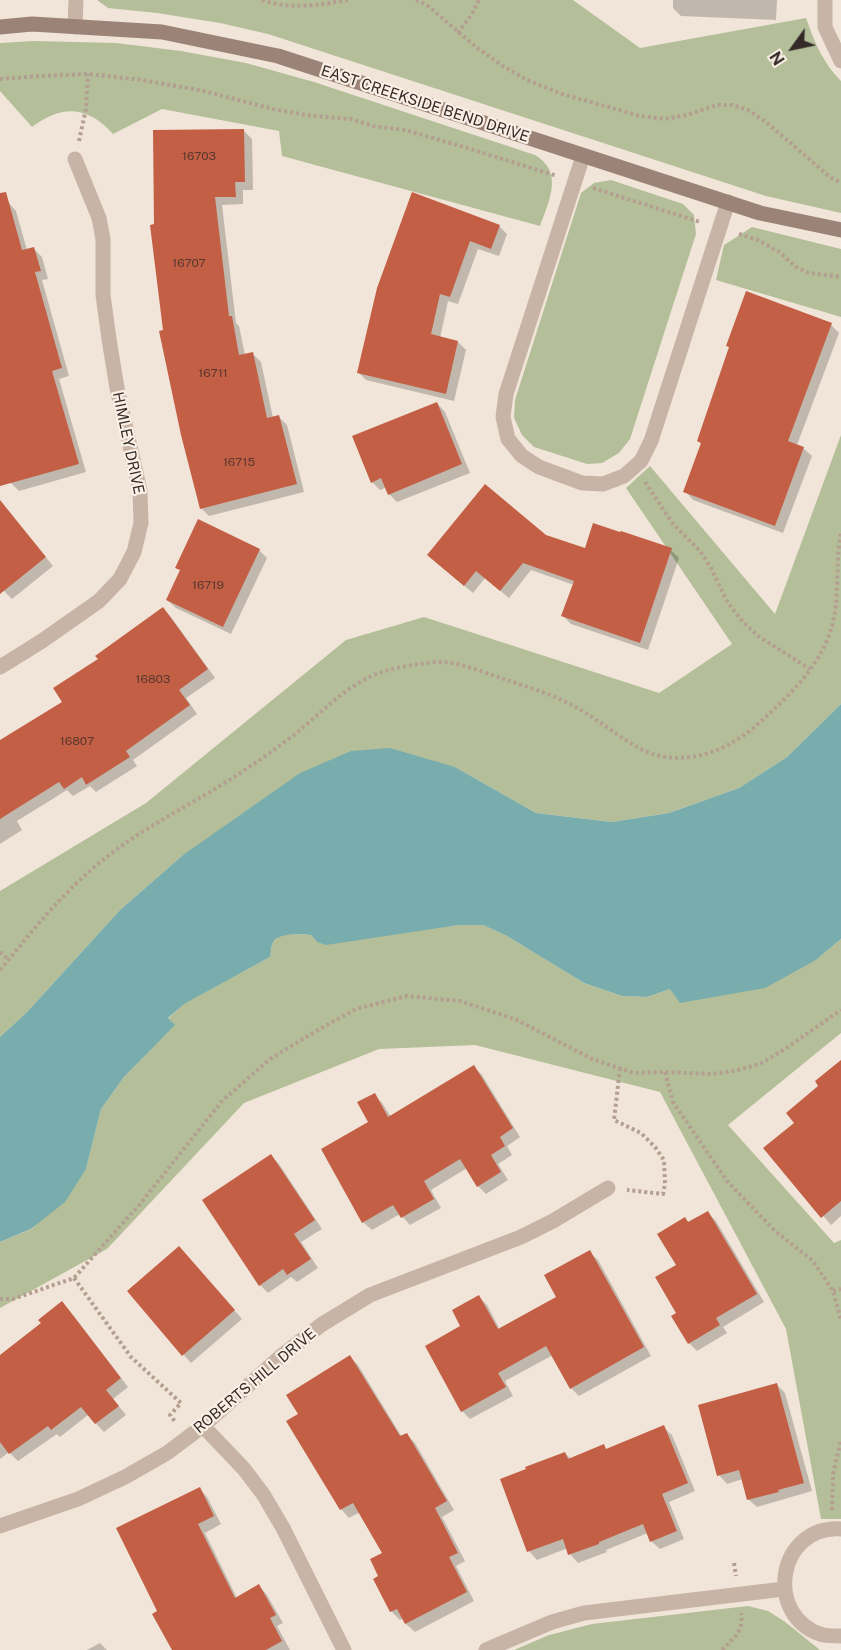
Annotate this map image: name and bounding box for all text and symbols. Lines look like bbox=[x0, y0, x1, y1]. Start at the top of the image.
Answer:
north arrow bbox=[763, 18, 823, 78]
text: N bbox=[766, 48, 789, 69]
street label: EAST CREEKSIDE BEND DRIVE bbox=[319, 62, 531, 146]
house number: 16703 bbox=[182, 149, 216, 163]
house number: 16707 bbox=[172, 256, 206, 270]
house number: 16711 bbox=[198, 366, 228, 380]
street label: HIMLEY DRIVE bbox=[108, 390, 148, 496]
house number: 16715 bbox=[223, 455, 255, 469]
house number: 16719 bbox=[192, 578, 224, 592]
house number: 16803 bbox=[136, 672, 170, 686]
house number: 16807 bbox=[60, 734, 94, 748]
street label: ROBERTS HILL DRIVE bbox=[190, 1325, 320, 1437]

